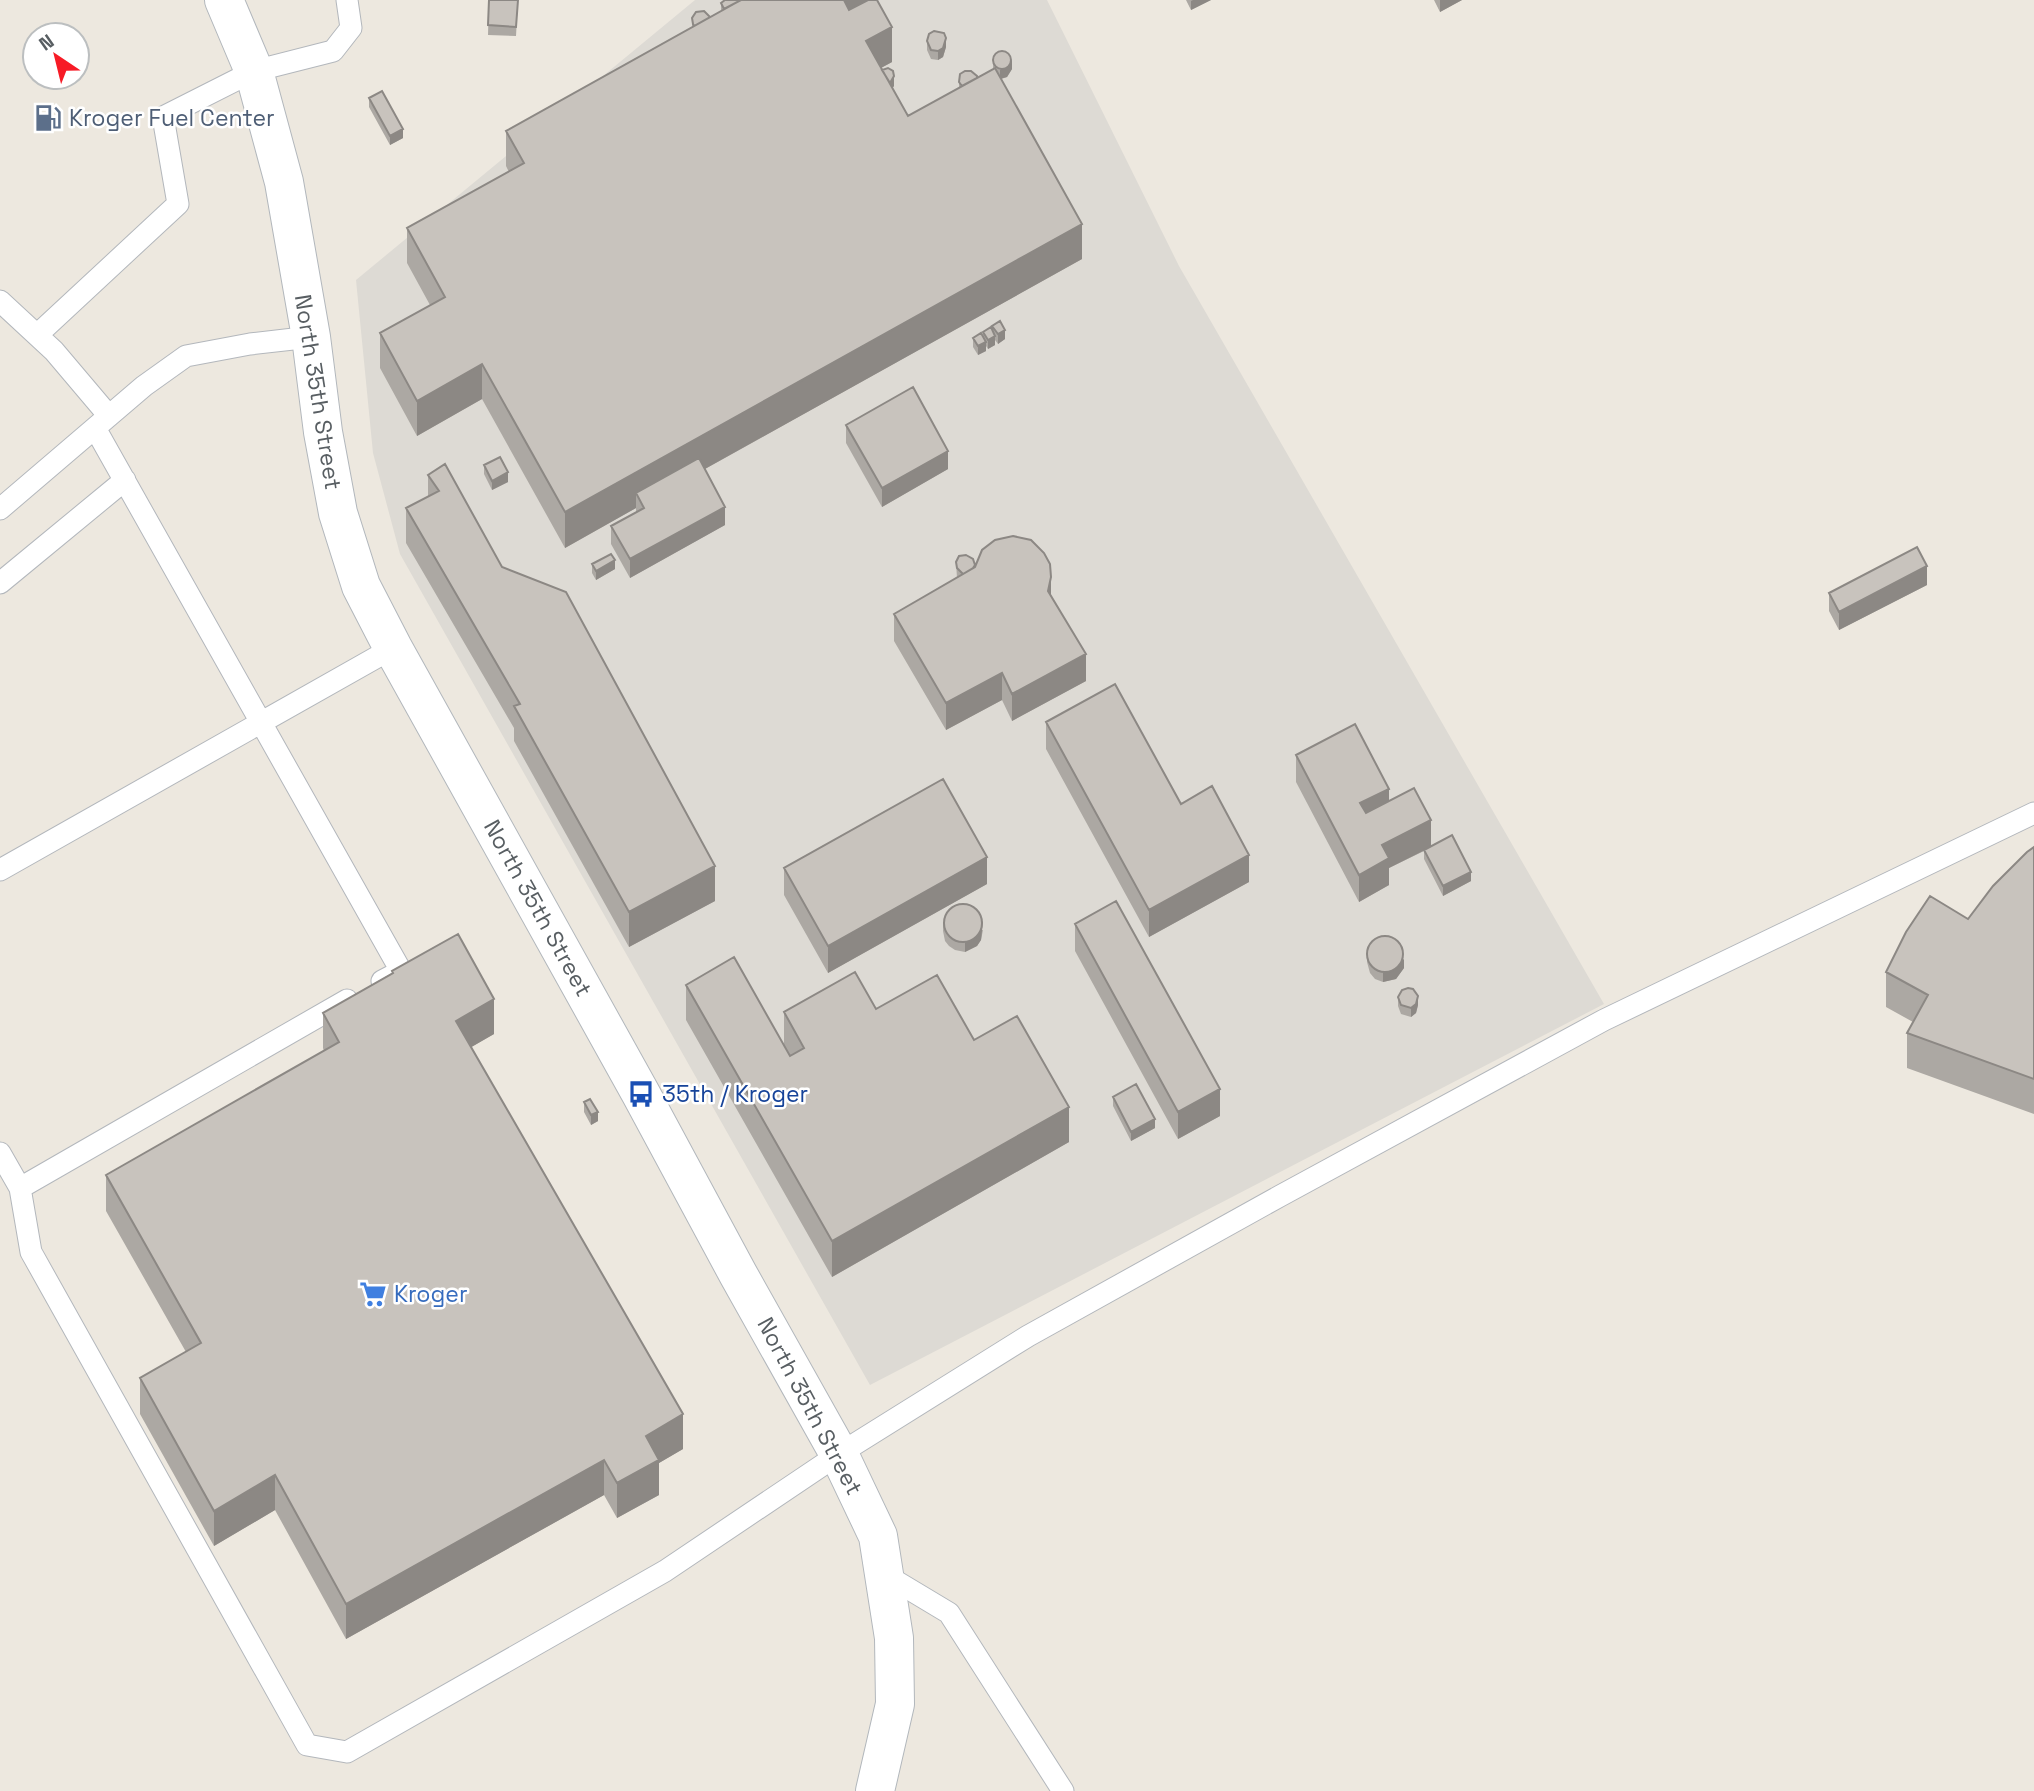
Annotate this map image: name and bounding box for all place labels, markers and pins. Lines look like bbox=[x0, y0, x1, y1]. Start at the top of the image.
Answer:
fuel station icon: Kroger Fuel Center bbox=[33, 103, 63, 133]
place label: Kroger Fuel Center bbox=[69, 103, 275, 133]
bus stop icon: 35th / Kroger bbox=[626, 1079, 656, 1109]
place label: 35th / Kroger bbox=[662, 1079, 808, 1109]
supermarket icon: Kroger bbox=[358, 1279, 388, 1309]
place label: Kroger bbox=[394, 1279, 468, 1309]

